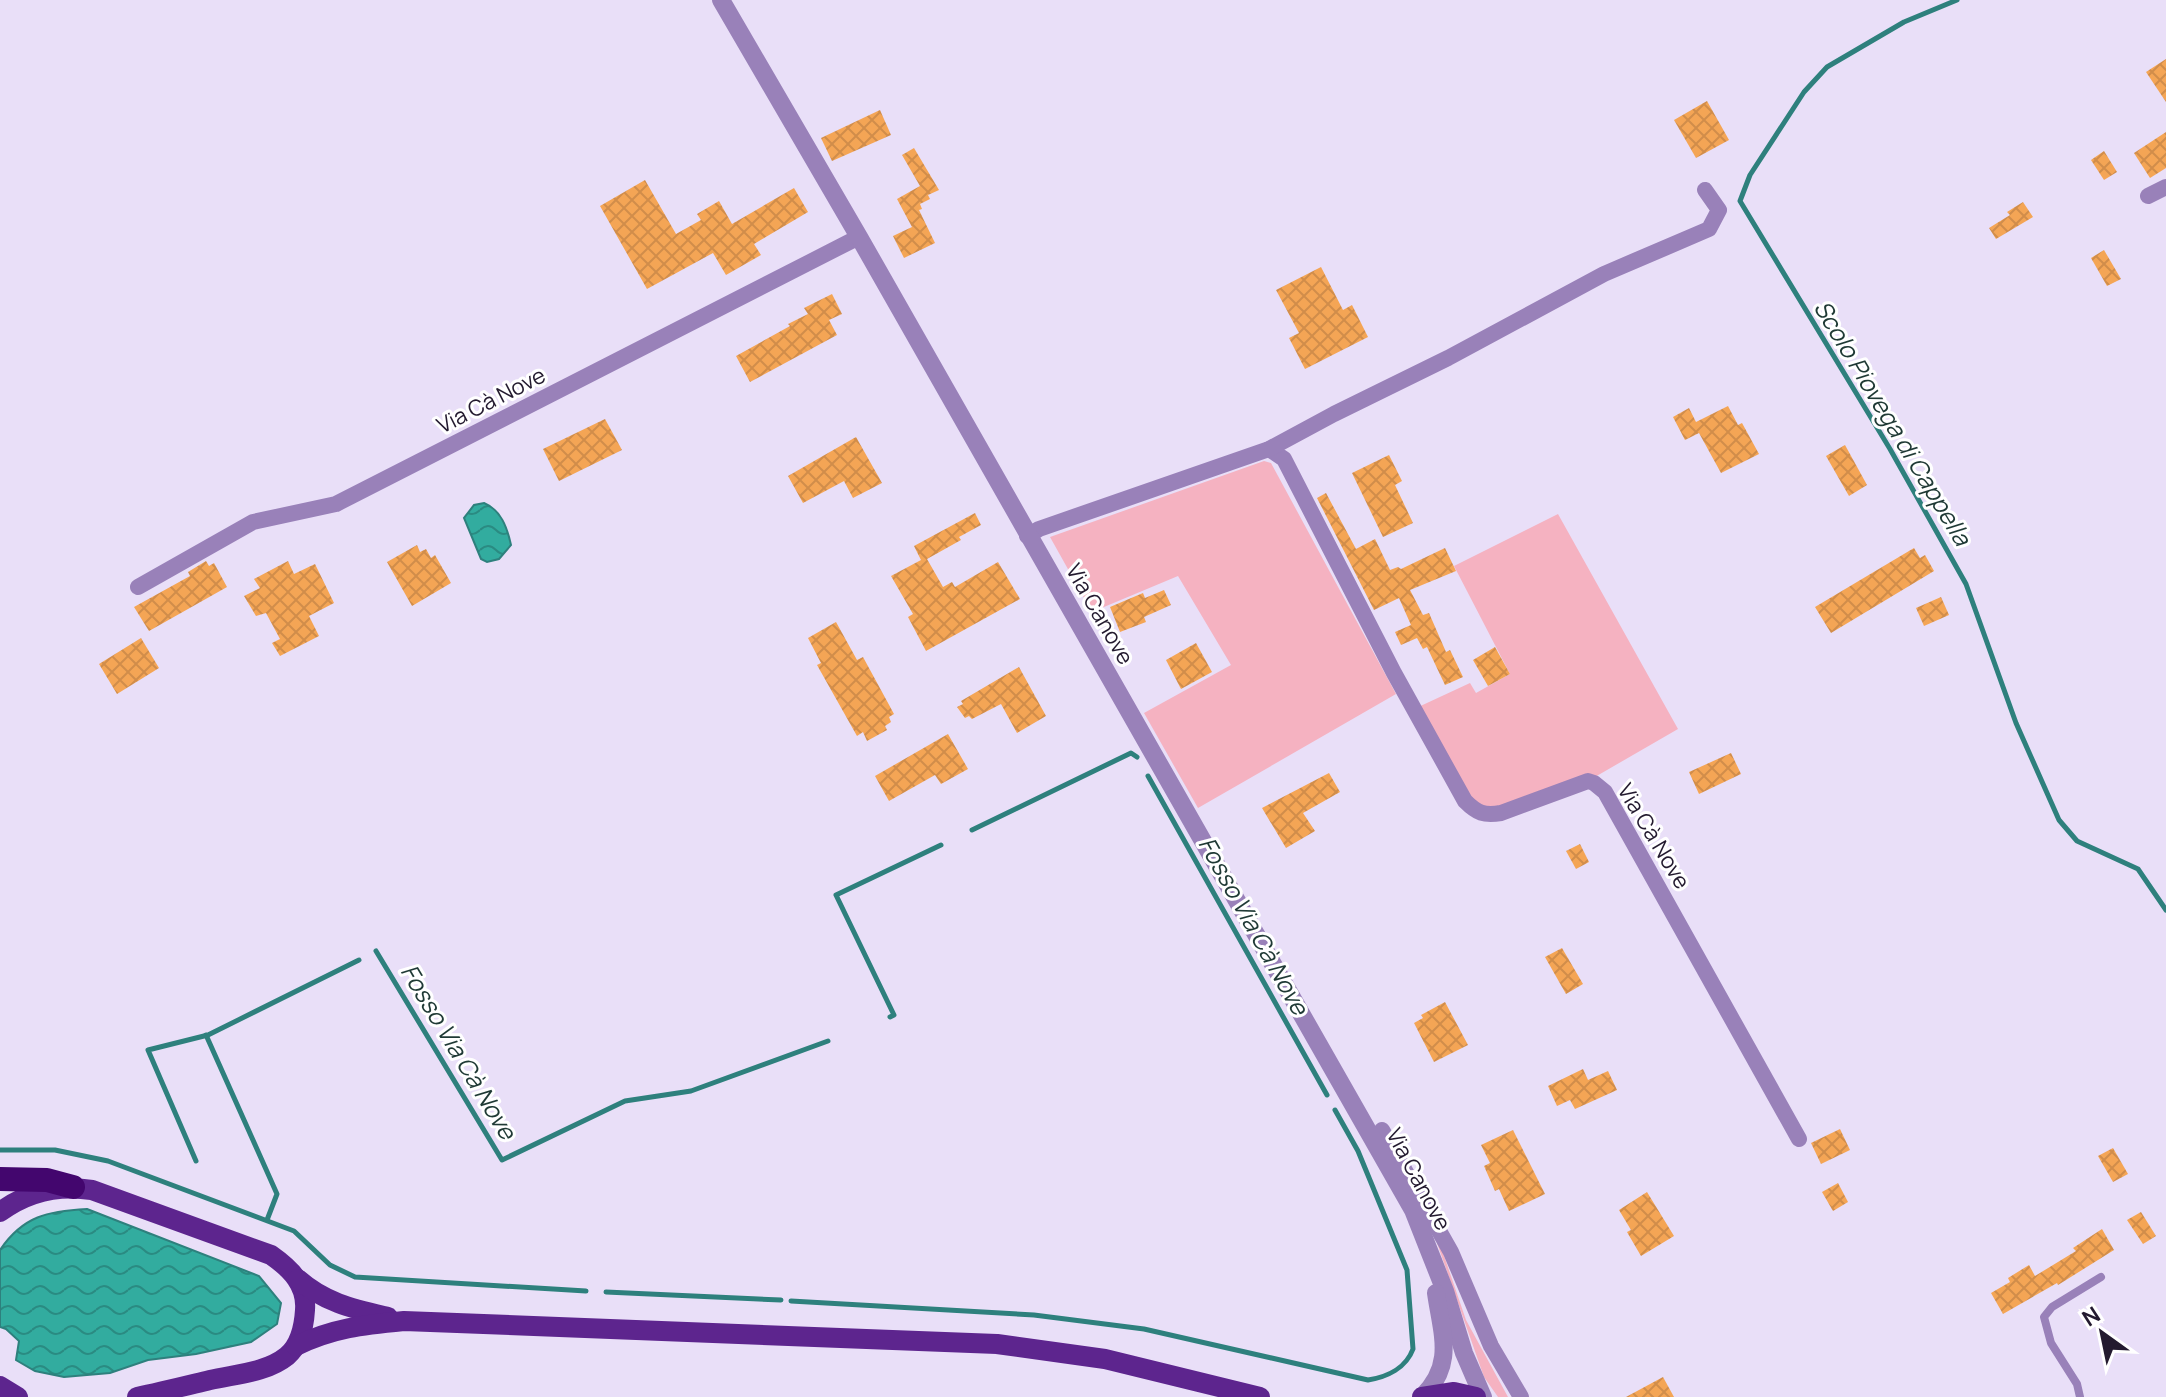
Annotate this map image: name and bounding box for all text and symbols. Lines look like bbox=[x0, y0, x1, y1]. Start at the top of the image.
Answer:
water label: Scolo Piovega di Cappella bbox=[1807, 293, 1981, 552]
street label: Via Cà Nove bbox=[432, 360, 551, 440]
street label: Via Canove bbox=[1059, 558, 1141, 670]
street label: Via Cà Nove bbox=[1611, 778, 1697, 894]
water label: Fosso Via Cà Nove bbox=[1192, 830, 1318, 1022]
water label: Fosso Via Cà Nove bbox=[394, 957, 526, 1147]
street label: Via Canove bbox=[1380, 1123, 1459, 1235]
north arrow bbox=[2062, 1293, 2142, 1373]
text: N bbox=[2076, 1299, 2106, 1333]

